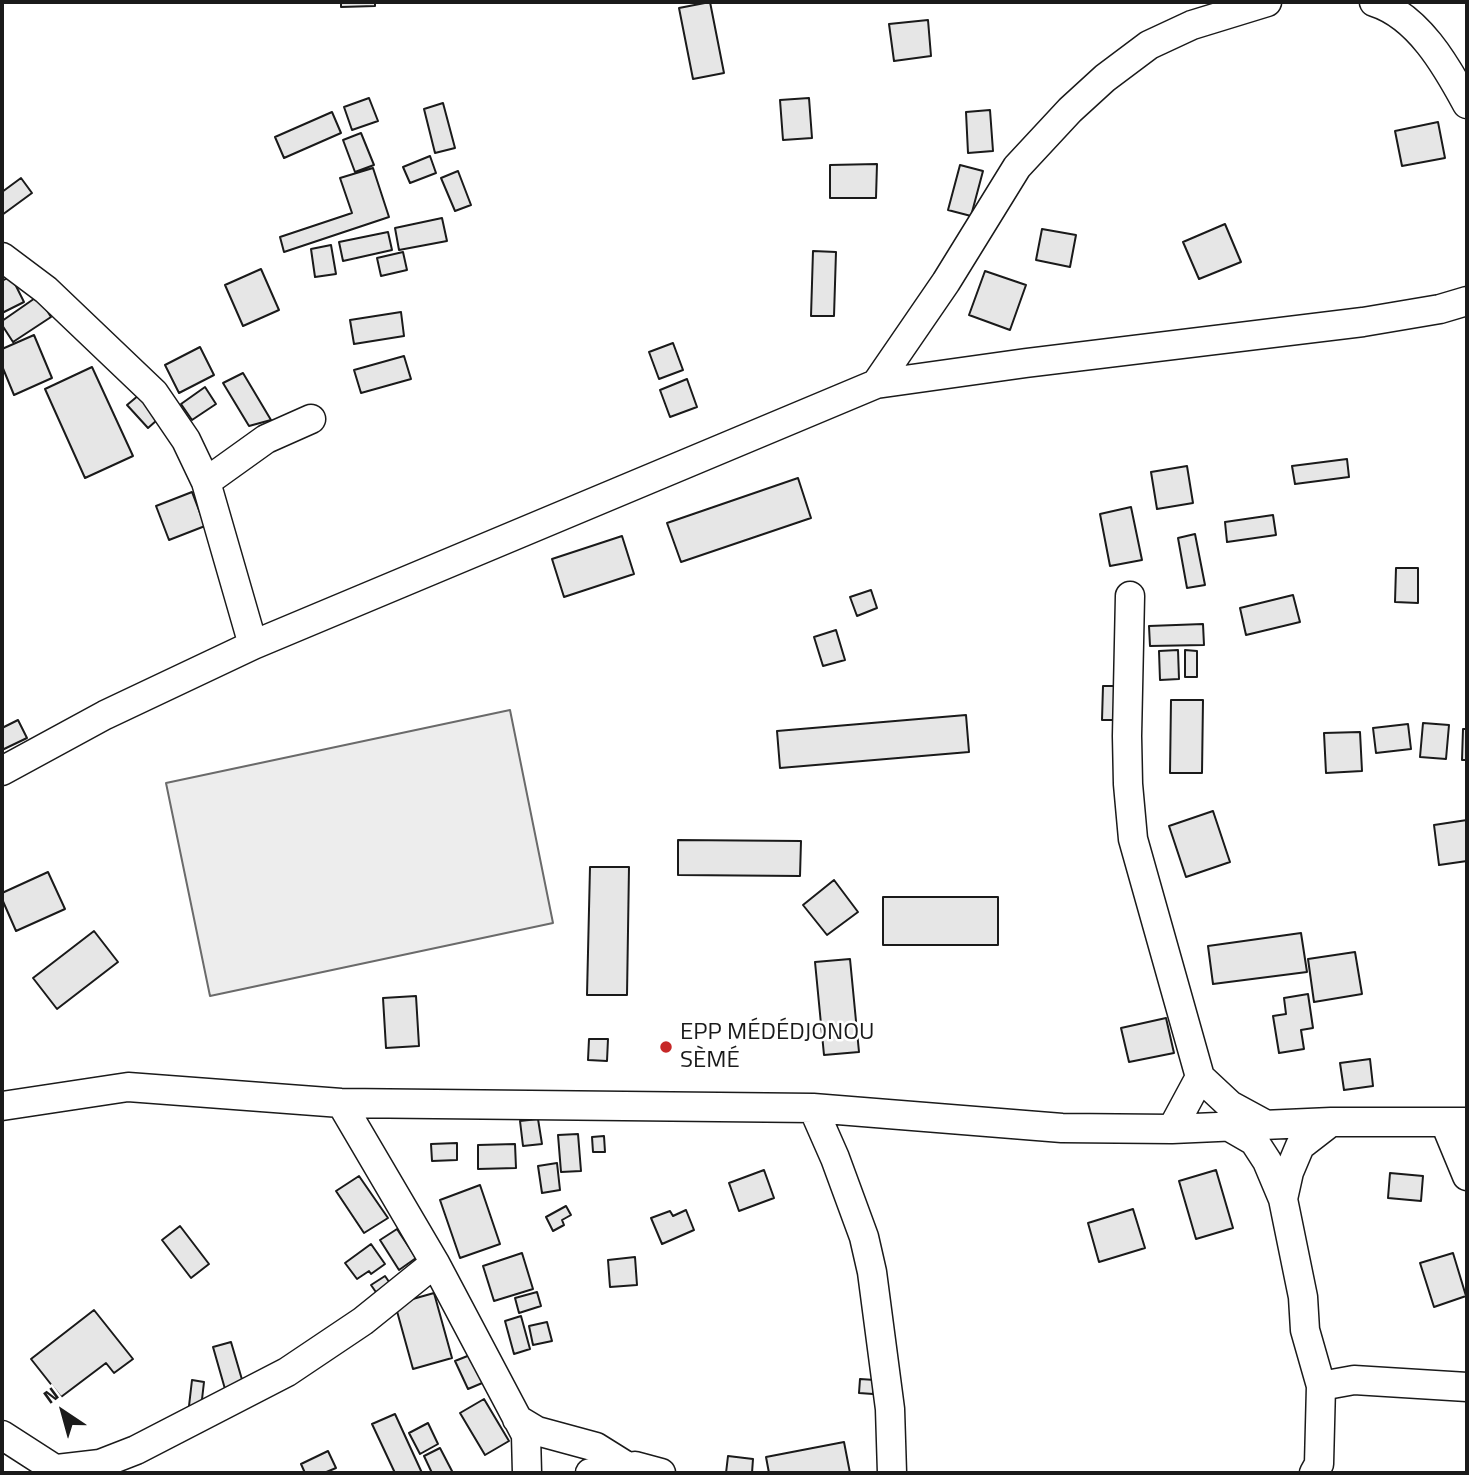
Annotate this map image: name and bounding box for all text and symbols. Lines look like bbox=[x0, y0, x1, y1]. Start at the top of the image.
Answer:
place label: EPP MÉDÉDJONOU SÈMÉ bbox=[680, 1019, 874, 1075]
marker: EPP MÉDÉDJONOU SÈMÉ bbox=[658, 1039, 674, 1055]
north arrow bbox=[28, 1377, 98, 1447]
text: N bbox=[37, 1379, 64, 1410]

